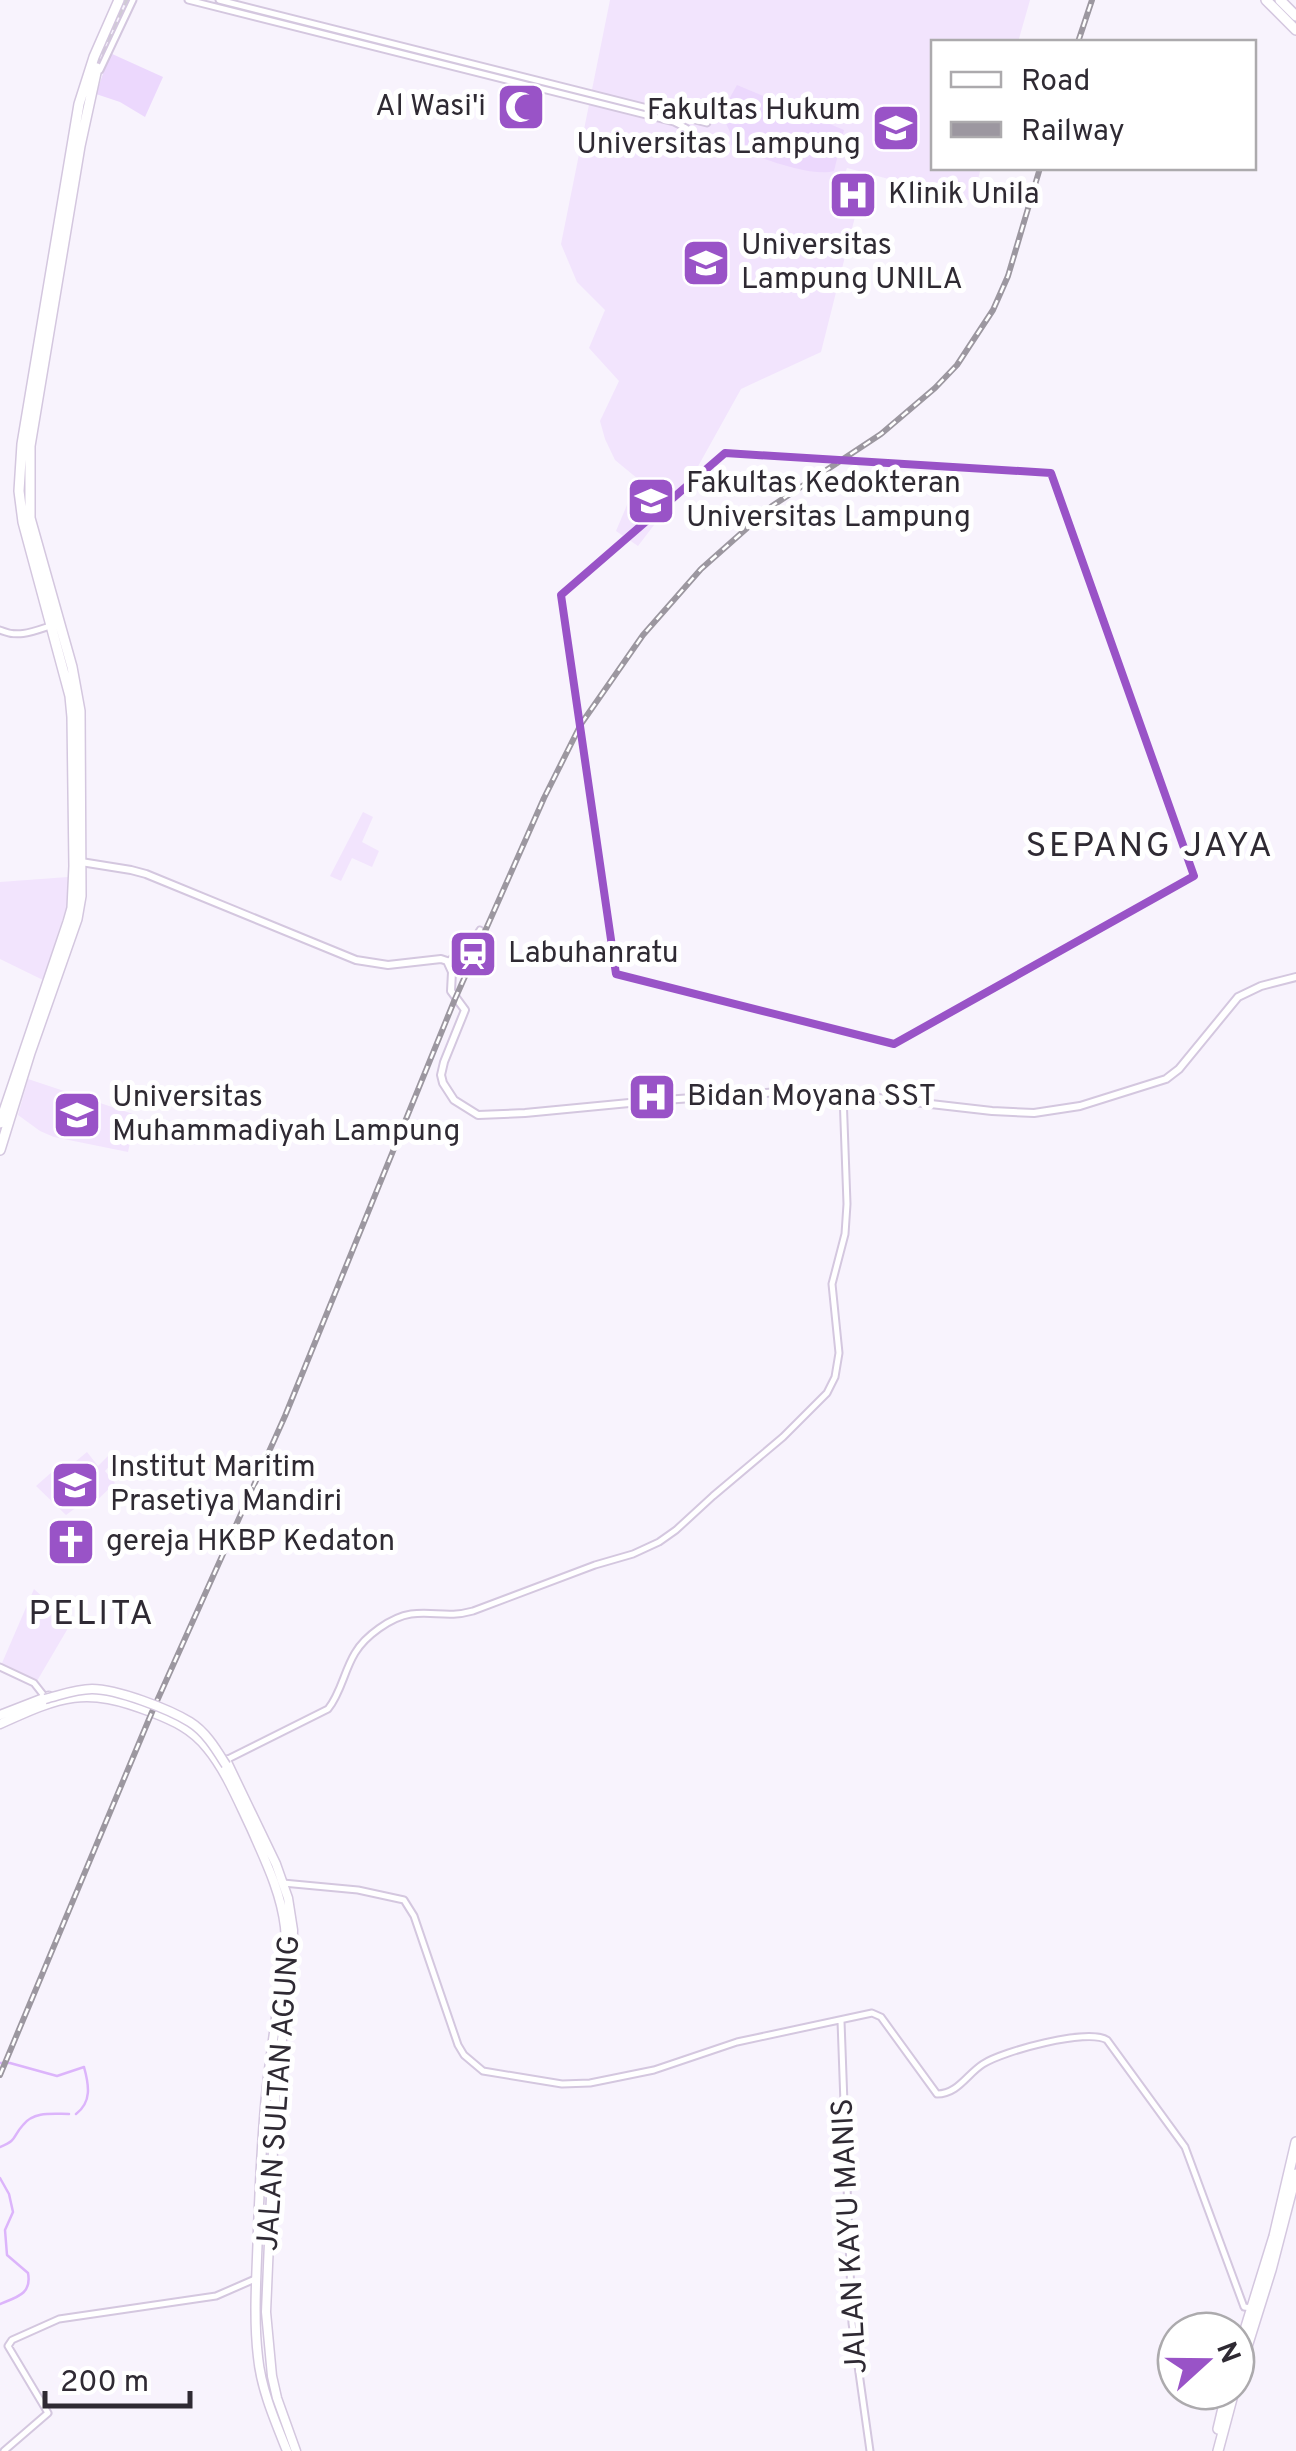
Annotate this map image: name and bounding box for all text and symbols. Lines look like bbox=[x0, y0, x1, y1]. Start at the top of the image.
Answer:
legend bbox=[931, 40, 1256, 170]
text: Road bbox=[1021, 64, 1090, 101]
mosque icon: Al Wasi'i bbox=[495, 81, 547, 133]
place label: Al Wasi'i bbox=[375, 89, 486, 126]
place label: Fakultas Hukum Universitas Lampung bbox=[576, 93, 861, 164]
school or university icon: Fakultas Hukum Universitas Lampung bbox=[870, 102, 922, 154]
text: Railway bbox=[1021, 114, 1125, 151]
hospital icon: Klinik Unila bbox=[827, 169, 879, 221]
place label: Klinik Unila bbox=[888, 177, 1040, 214]
place label: Universitas Lampung UNILA bbox=[741, 228, 963, 299]
school or university icon: Universitas Lampung UNILA bbox=[680, 237, 732, 289]
place label: Fakultas Kedokteran Universitas Lampung bbox=[686, 466, 971, 537]
school or university icon: Fakultas Kedokteran Universitas Lampung bbox=[625, 475, 677, 527]
district label: SEPANG JAYA bbox=[1025, 825, 1275, 869]
station icon: Labuhanratu bbox=[447, 928, 499, 980]
place label: Labuhanratu bbox=[508, 936, 679, 973]
hospital icon: Bidan Moyana SST bbox=[626, 1071, 678, 1123]
place label: Bidan Moyana SST bbox=[687, 1079, 936, 1116]
place label: Universitas Muhammadiyah Lampung bbox=[112, 1080, 460, 1151]
school or university icon: Universitas Muhammadiyah Lampung bbox=[51, 1089, 103, 1141]
place label: Institut Maritim Prasetiya Mandiri bbox=[110, 1450, 342, 1521]
school or university icon: Institut Maritim Prasetiya Mandiri bbox=[49, 1459, 101, 1511]
church icon: gereja HKBP Kedaton bbox=[45, 1516, 97, 1568]
place label: gereja HKBP Kedaton bbox=[106, 1524, 395, 1561]
district label: PELITA bbox=[28, 1593, 156, 1637]
street label: JALAN SULTAN AGUNG bbox=[251, 1934, 309, 2252]
street label: JALAN KAYU MANIS bbox=[825, 2097, 877, 2375]
north arrow bbox=[1156, 2311, 1256, 2411]
text: N bbox=[1206, 2337, 1247, 2369]
scale bar bbox=[45, 2346, 190, 2408]
text: 200 m bbox=[60, 2365, 149, 2402]

